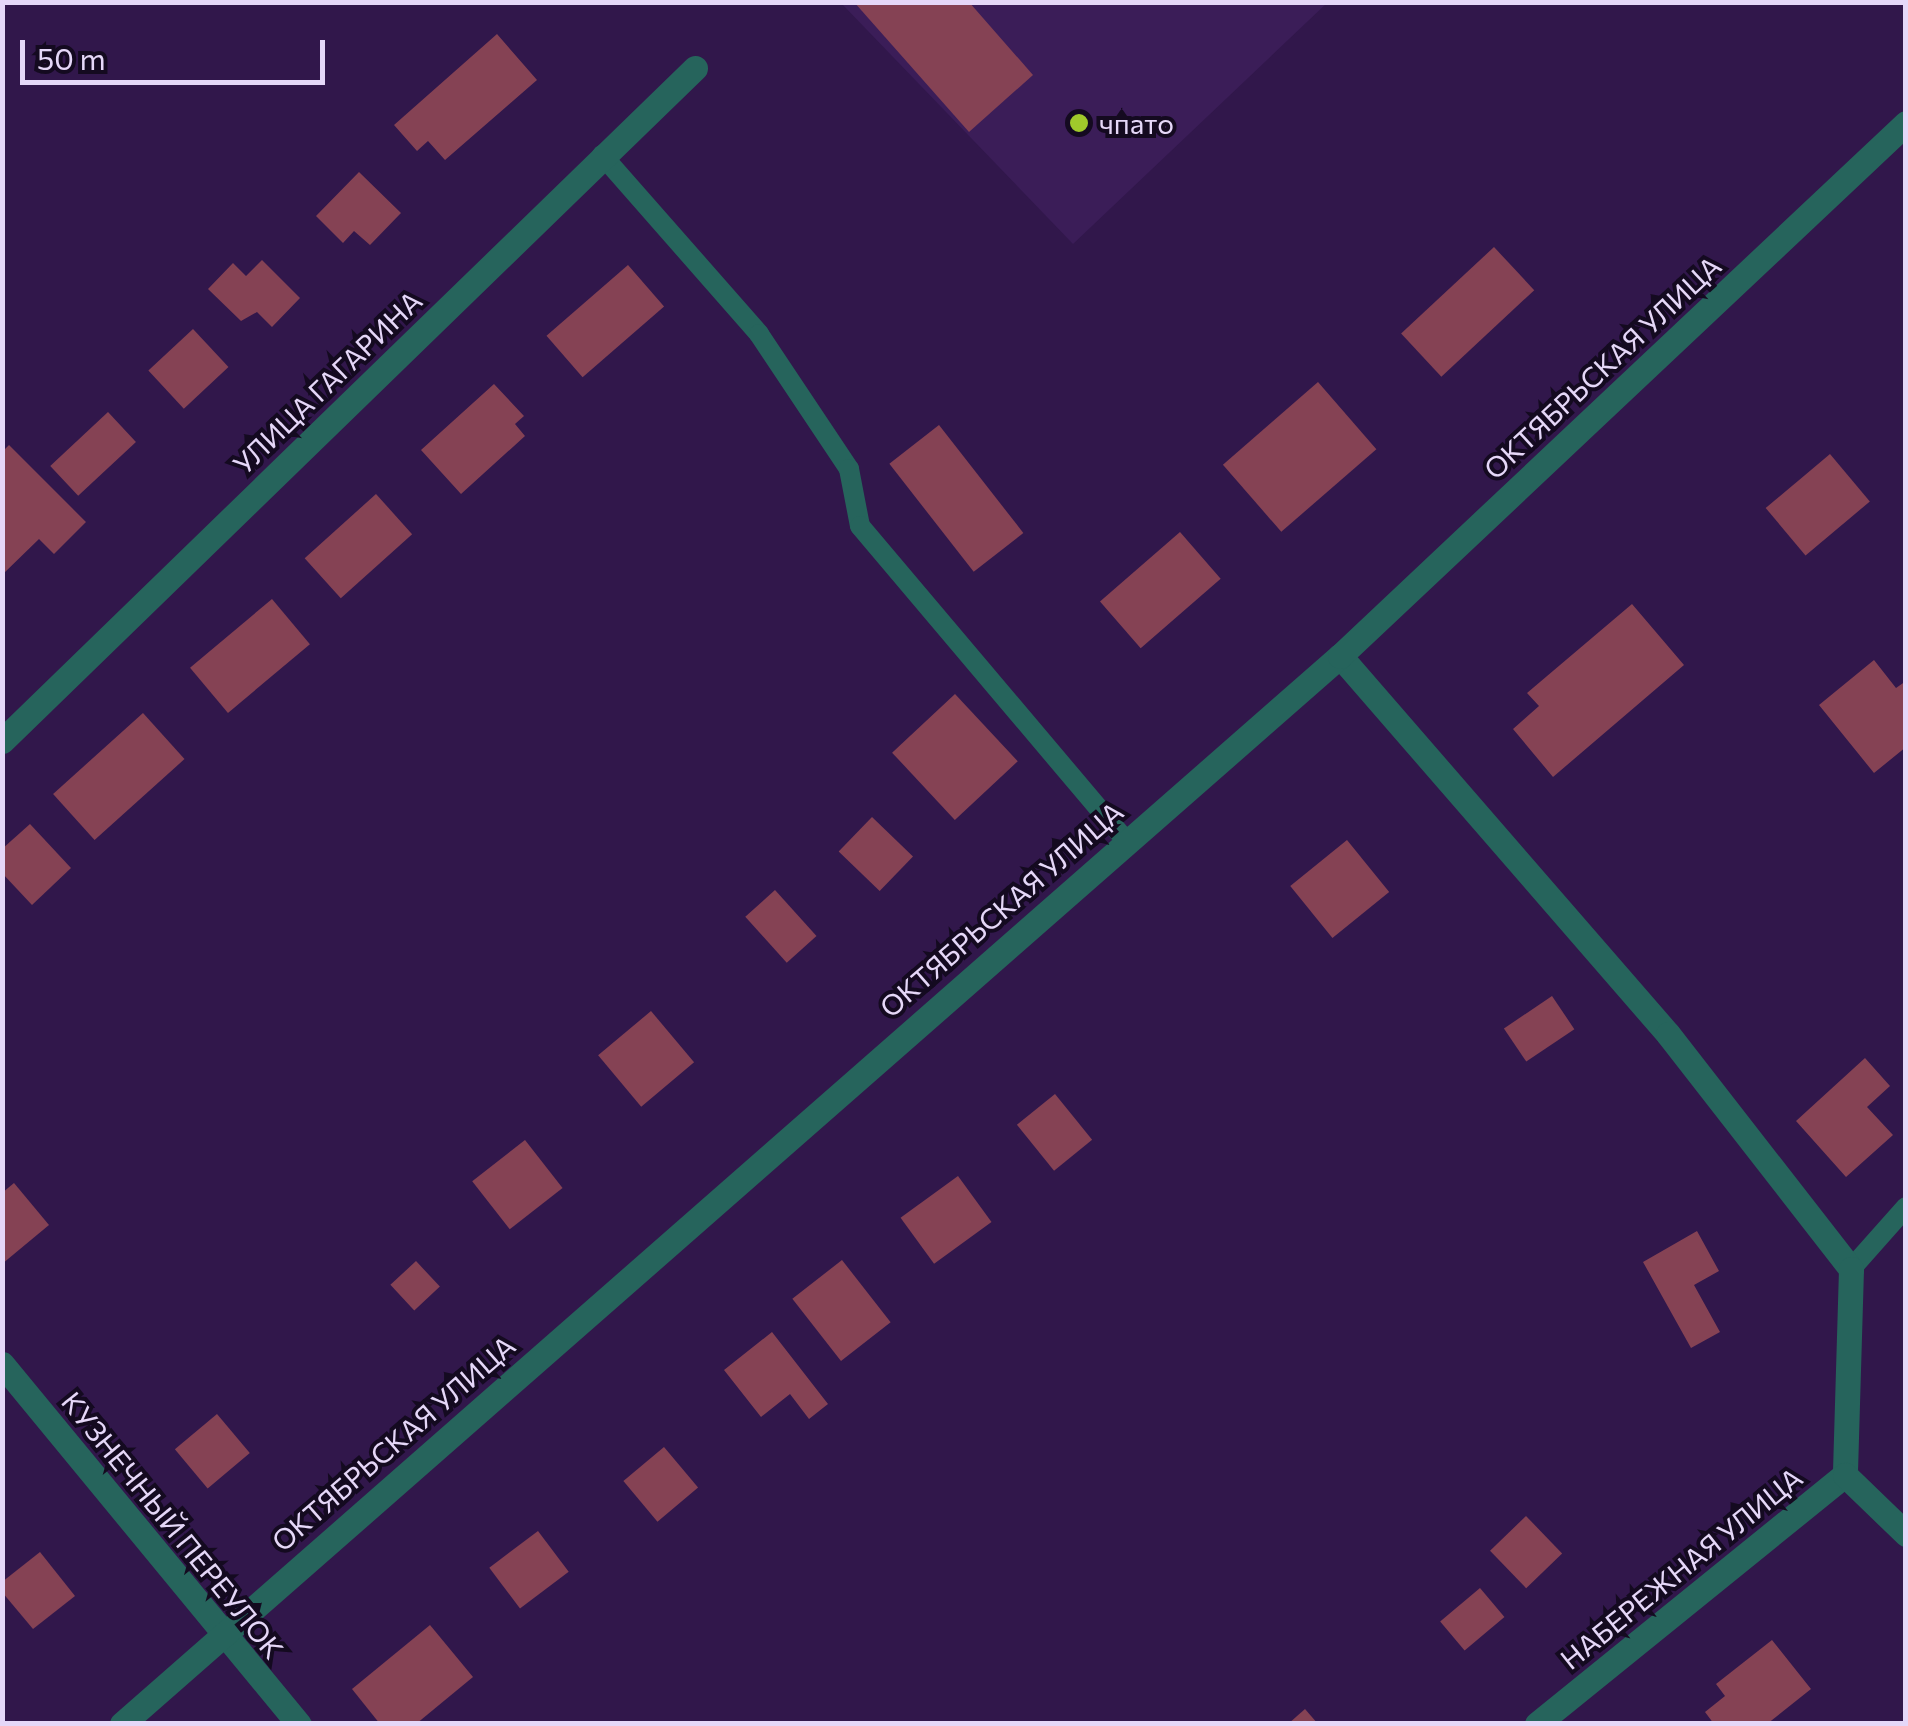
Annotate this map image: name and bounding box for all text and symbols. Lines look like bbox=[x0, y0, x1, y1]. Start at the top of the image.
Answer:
scale bar bbox=[25, 20, 330, 82]
text: 50 m bbox=[37, 39, 106, 76]
place label: чпато bbox=[1099, 106, 1174, 140]
marker: чпато bbox=[1068, 112, 1090, 134]
street label: ОКТЯБРЬСКАЯ УЛИЦА bbox=[1477, 249, 1727, 485]
street label: УЛИЦА ГАГАРИНА bbox=[226, 283, 428, 481]
street label: ОКТЯБРЬСКАЯ УЛИЦА bbox=[873, 794, 1129, 1024]
street label: ОКТЯБРЬСКАЯ УЛИЦА bbox=[265, 1328, 521, 1558]
street label: КУЗНЕЧНЫЙ ПЕРЕУЛОК bbox=[55, 1385, 291, 1665]
street label: НАБЕРЕЖНАЯ УЛИЦА bbox=[1553, 1460, 1809, 1676]

